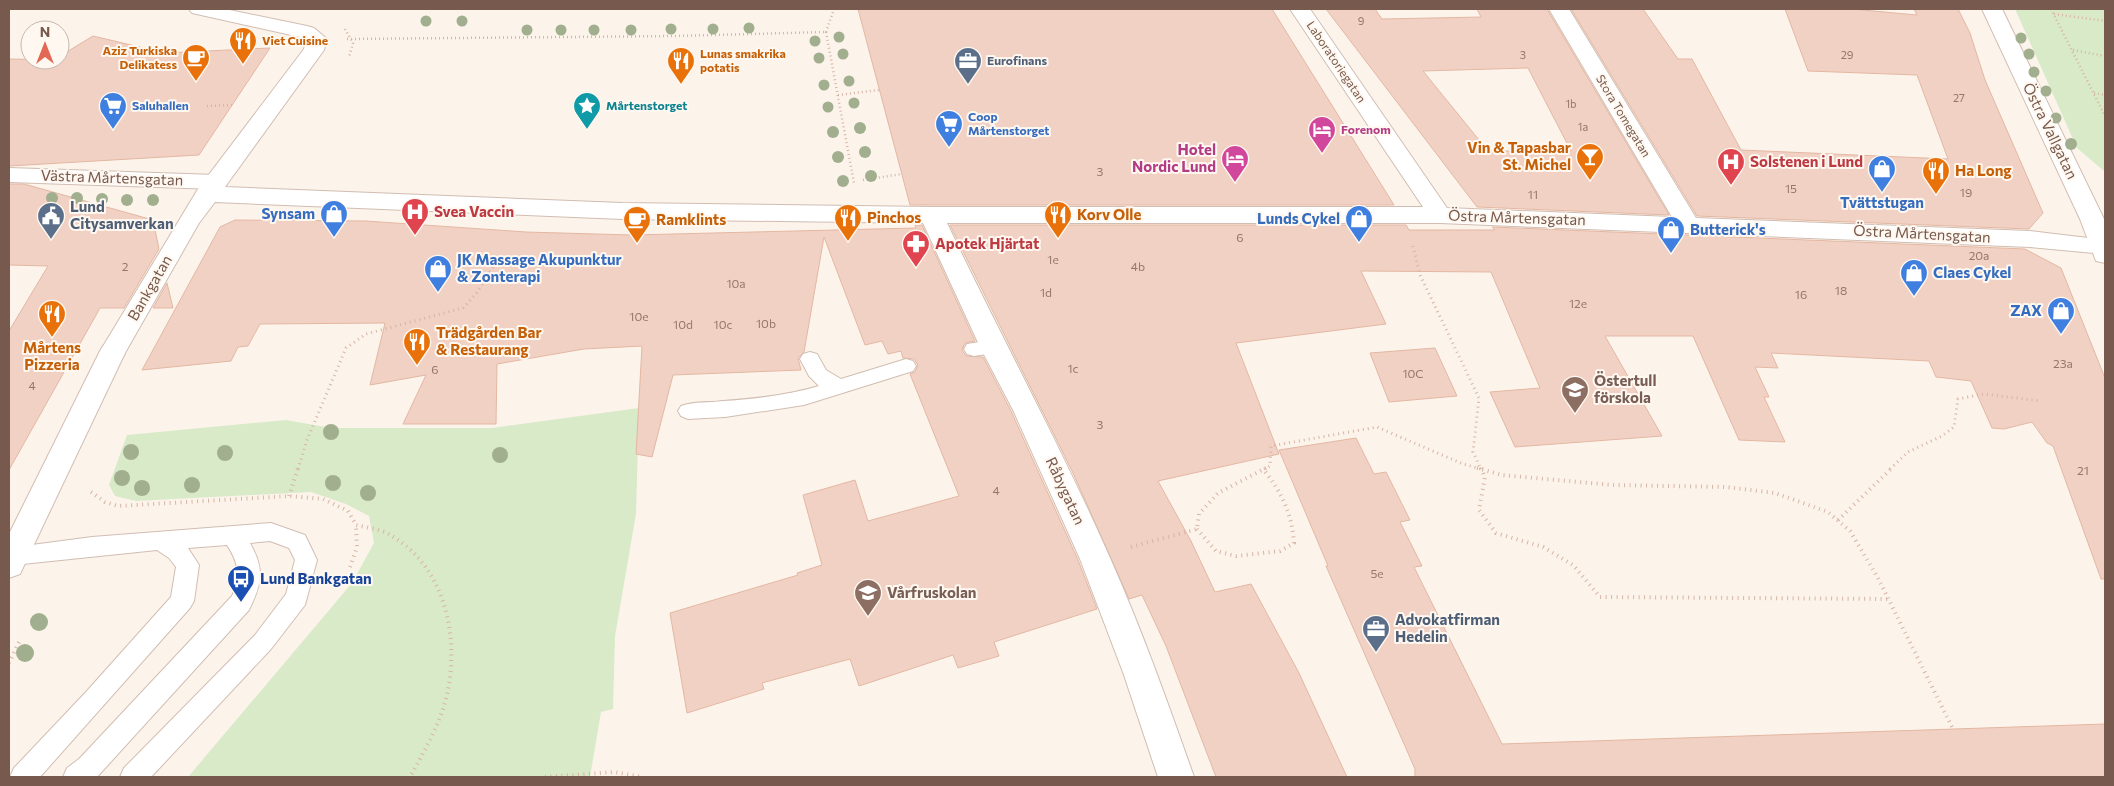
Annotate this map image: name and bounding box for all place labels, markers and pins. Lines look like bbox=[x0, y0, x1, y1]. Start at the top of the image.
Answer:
restaurant icon: Viet Cuisine bbox=[228, 26, 258, 65]
place label: Viet Cuisine bbox=[262, 33, 328, 47]
place label: Aziz Turkiska Delikatess bbox=[103, 43, 177, 71]
cafe icon: Aziz Turkiska Delikatess bbox=[181, 43, 211, 82]
restaurant icon: Lunas smakrika potatis bbox=[666, 46, 696, 85]
place label: Lunas smakrika potatis bbox=[700, 46, 786, 74]
office icon: Eurofinans bbox=[953, 46, 983, 85]
place label: Eurofinans bbox=[987, 53, 1047, 67]
supermarket icon: Saluhallen bbox=[98, 91, 128, 130]
place icon: Mårtenstorget bbox=[572, 91, 602, 130]
place label: Saluhallen bbox=[132, 98, 189, 112]
place label: Mårtenstorget bbox=[606, 98, 687, 112]
supermarket icon: Coop Mårtenstorget bbox=[934, 109, 964, 148]
place label: Coop Mårtenstorget bbox=[968, 109, 1049, 137]
hotel icon: Forenom bbox=[1307, 115, 1337, 154]
place label: Forenom bbox=[1341, 122, 1391, 136]
place label: Vin & Tapasbar St. Michel bbox=[1467, 138, 1571, 173]
place label: Hotel Nordic Lund bbox=[1132, 140, 1216, 175]
bar icon: Vin & Tapasbar St. Michel bbox=[1575, 142, 1605, 181]
hotel icon: Hotel Nordic Lund bbox=[1220, 144, 1250, 183]
hospital icon: Solstenen i Lund bbox=[1716, 147, 1746, 186]
place label: Solstenen i Lund bbox=[1750, 152, 1863, 170]
shop icon: Tvättstugan bbox=[1867, 154, 1897, 193]
restaurant icon: Ha Long bbox=[1921, 156, 1951, 195]
place label: Ha Long bbox=[1955, 161, 2012, 179]
place label: Tvättstugan bbox=[1840, 193, 1924, 211]
place label: Lund Citysamverkan bbox=[70, 197, 174, 232]
hospital icon: Svea Vaccin bbox=[400, 197, 430, 236]
shop icon: Synsam bbox=[319, 199, 349, 238]
restaurant icon: Korv Olle bbox=[1043, 200, 1073, 239]
public building icon: Lund Citysamverkan bbox=[36, 201, 66, 240]
place label: Svea Vaccin bbox=[434, 202, 514, 220]
restaurant icon: Pinchos bbox=[833, 203, 863, 242]
place label: Synsam bbox=[261, 204, 315, 222]
shop icon: Lunds Cykel bbox=[1344, 204, 1374, 243]
cafe icon: Ramklints bbox=[622, 205, 652, 244]
place label: Korv Olle bbox=[1077, 205, 1141, 223]
place label: Pinchos bbox=[867, 208, 921, 226]
place label: Lunds Cykel bbox=[1257, 209, 1340, 227]
place label: Ramklints bbox=[656, 210, 726, 228]
shop icon: Butterick's bbox=[1656, 215, 1686, 254]
place label: Butterick's bbox=[1690, 220, 1766, 238]
pharmacy icon: Apotek Hjärtat bbox=[901, 229, 931, 268]
place label: Apotek Hjärtat bbox=[935, 234, 1039, 252]
place label: JK Massage Akupunktur & Zonterapi bbox=[457, 250, 622, 285]
shop icon: JK Massage Akupunktur & Zonterapi bbox=[423, 254, 453, 293]
shop icon: Claes Cykel bbox=[1899, 258, 1929, 297]
place label: Claes Cykel bbox=[1933, 263, 2011, 281]
shop icon: ZAX bbox=[2046, 296, 2076, 335]
restaurant icon: Mårtens Pizzeria bbox=[37, 299, 67, 338]
place label: ZAX bbox=[2010, 301, 2042, 319]
place label: Trädgården Bar & Restaurang bbox=[436, 323, 542, 358]
restaurant icon: Trädgården Bar & Restaurang bbox=[402, 327, 432, 366]
place label: Mårtens Pizzeria bbox=[23, 338, 81, 373]
place label: Östertull förskola bbox=[1594, 371, 1657, 406]
school or university icon: Östertull förskola bbox=[1560, 375, 1590, 414]
bus stop icon: Lund Bankgatan bbox=[226, 564, 256, 603]
place label: Lund Bankgatan bbox=[260, 569, 372, 587]
school or university icon: Vårfruskolan bbox=[853, 578, 883, 617]
place label: Vårfruskolan bbox=[887, 583, 977, 601]
place label: Advokatfirman Hedelin bbox=[1395, 610, 1500, 645]
office icon: Advokatfirman Hedelin bbox=[1361, 614, 1391, 653]

